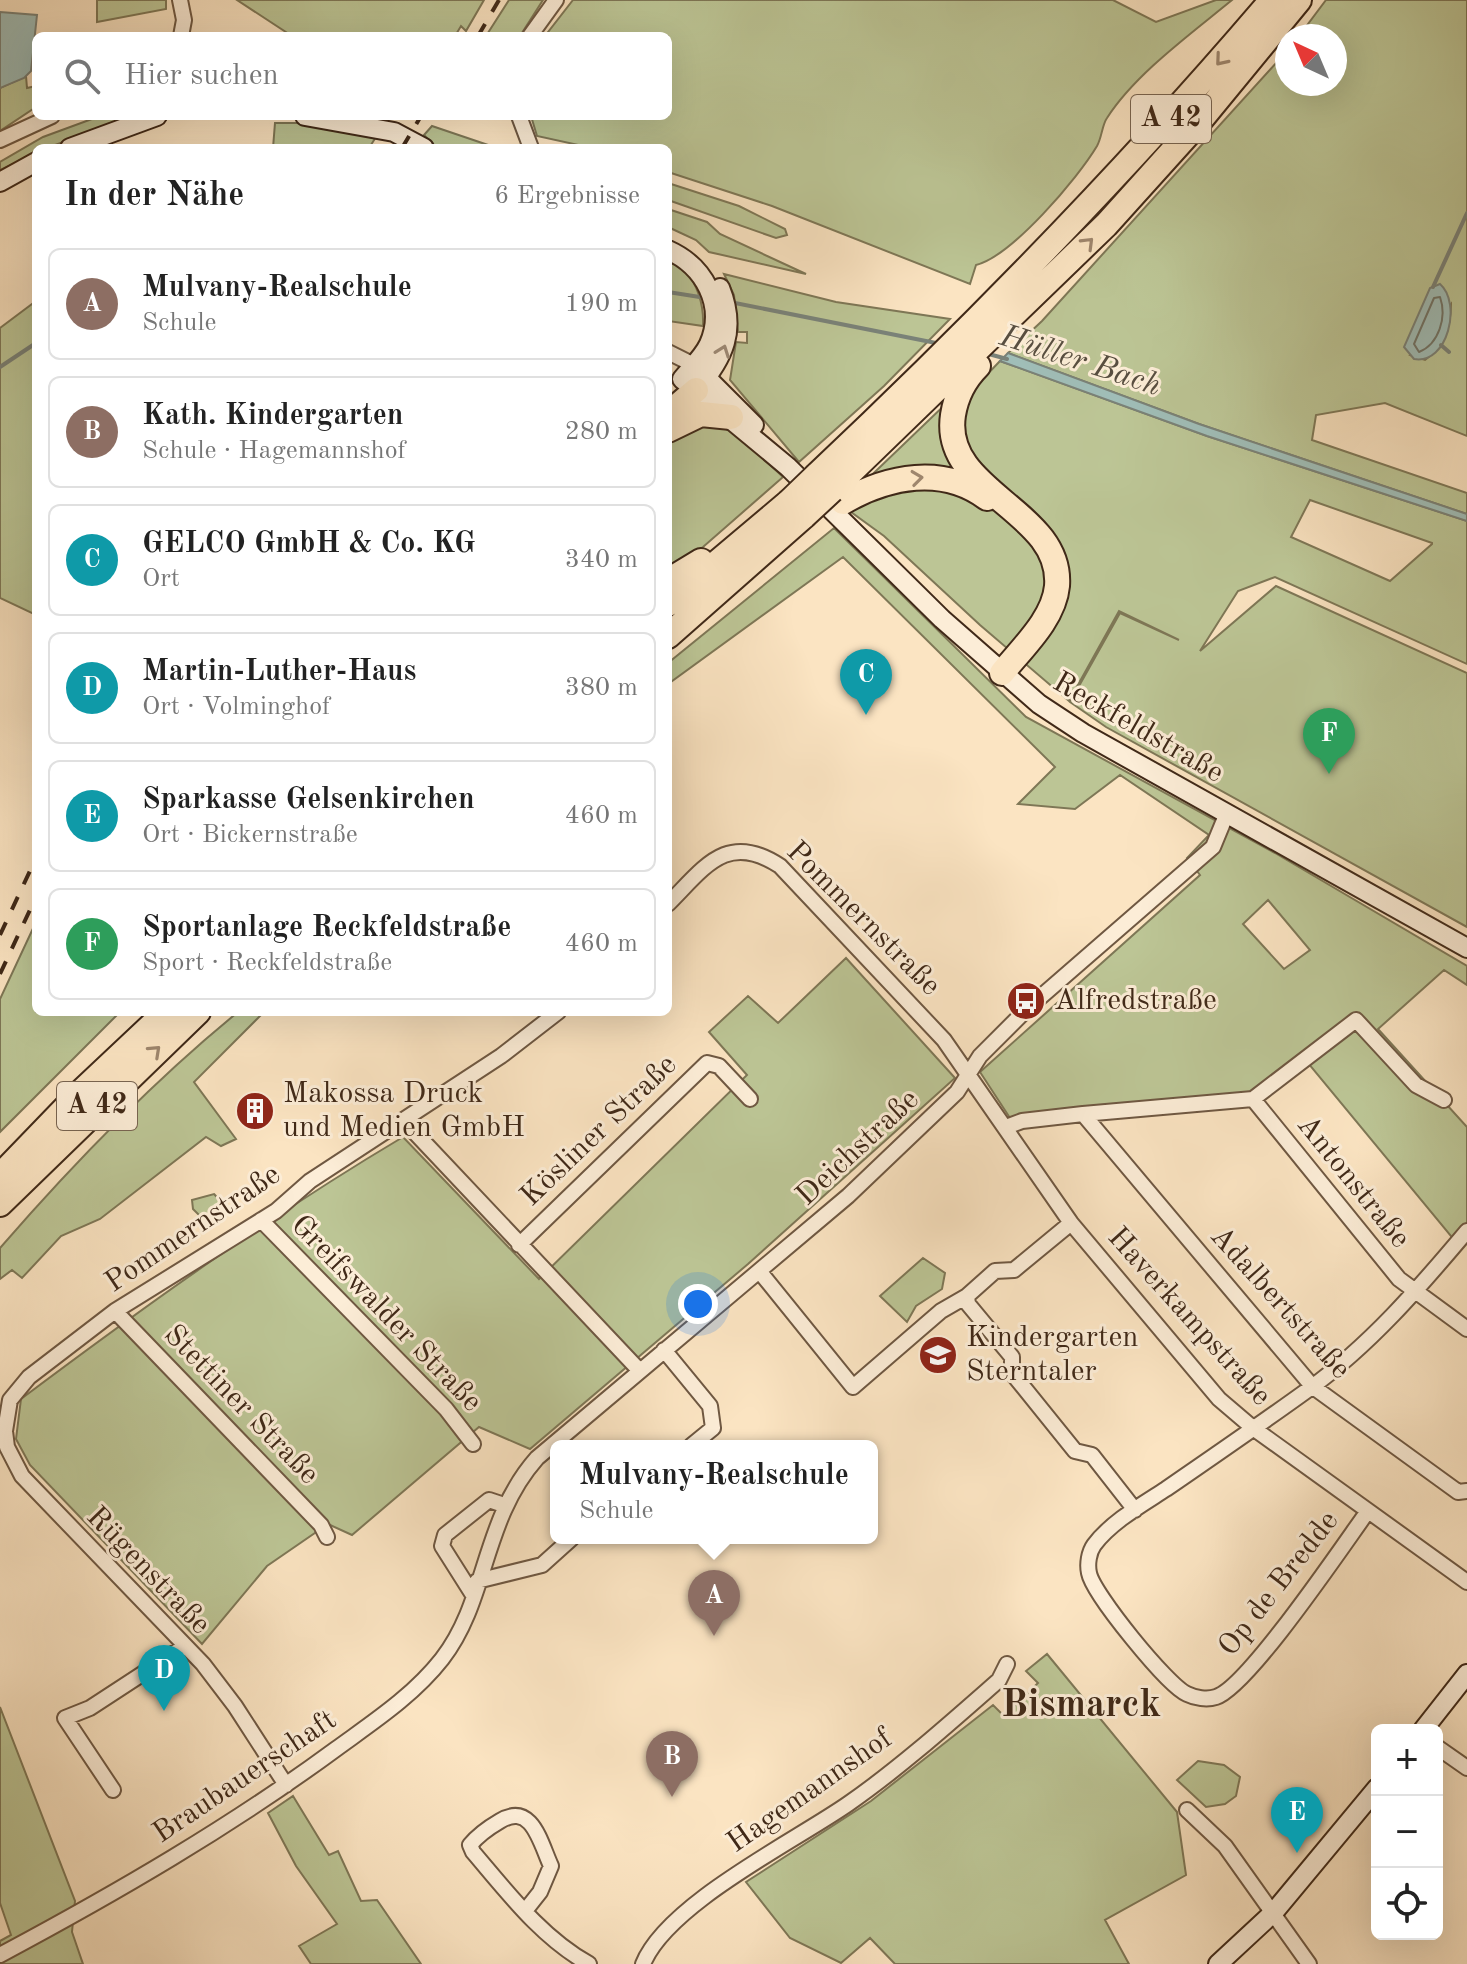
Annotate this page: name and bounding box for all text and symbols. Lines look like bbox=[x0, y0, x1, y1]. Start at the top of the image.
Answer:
north arrow bbox=[1275, 24, 1347, 96]
search box bbox=[32, 32, 672, 120]
one-way arrow bbox=[1216, 50, 1231, 65]
icon: search bbox=[60, 54, 104, 98]
text: Hier suchen bbox=[124, 61, 279, 91]
road number: A 42 bbox=[1131, 95, 1211, 143]
text: In der Nähe bbox=[64, 179, 244, 213]
text: 6 Ergebnisse bbox=[494, 183, 640, 209]
one-way arrow bbox=[1079, 238, 1094, 252]
text: Mulvany-Realschule bbox=[142, 273, 412, 303]
text: A bbox=[82, 291, 102, 317]
text: 190 m bbox=[565, 291, 638, 317]
text: Schule bbox=[142, 310, 216, 336]
water label: Hüller Bach bbox=[994, 321, 1165, 403]
one-way arrow bbox=[713, 345, 729, 359]
text: Kath. Kindergarten bbox=[142, 401, 403, 431]
text: B bbox=[83, 419, 101, 445]
text: 280 m bbox=[565, 419, 638, 445]
text: Schule · Hagemannshof bbox=[142, 438, 406, 464]
one-way arrow bbox=[910, 470, 923, 487]
text: GELCO GmbH & Co. KG bbox=[142, 529, 476, 559]
text: C bbox=[83, 547, 101, 573]
text: 340 m bbox=[565, 547, 638, 573]
text: Ort bbox=[142, 566, 180, 592]
pin: C bbox=[840, 649, 892, 715]
text: Martin-Luther-Haus bbox=[142, 657, 417, 687]
street label: Reckfeldstraße bbox=[1048, 667, 1228, 789]
text: D bbox=[82, 675, 102, 701]
text: 380 m bbox=[565, 675, 638, 701]
text: Ort · Volminghof bbox=[142, 694, 331, 720]
pin: F bbox=[1303, 708, 1355, 774]
text: Sparkasse Gelsenkirchen bbox=[142, 785, 475, 815]
text: E bbox=[83, 803, 101, 829]
text: 460 m bbox=[565, 803, 638, 829]
text: Ort · Bickernstraße bbox=[142, 822, 358, 848]
street label: Pommernstraße bbox=[780, 836, 946, 1002]
text: Sportanlage Reckfeldstraße bbox=[142, 913, 511, 943]
text: F bbox=[83, 931, 101, 957]
text: 460 m bbox=[565, 931, 638, 957]
text: Sport · Reckfeldstraße bbox=[142, 950, 392, 976]
bus stop icon: Alfredstraße bbox=[1005, 980, 1047, 1022]
place label: Alfredstraße bbox=[1054, 986, 1217, 1016]
one-way arrow bbox=[145, 1046, 160, 1060]
street label: Kösliner Straße bbox=[515, 1050, 683, 1212]
place label: Makossa Druck und Medien GmbH bbox=[283, 1079, 525, 1143]
road number: A 42 bbox=[57, 1082, 137, 1130]
street label: Deichstraße bbox=[791, 1084, 925, 1212]
building icon: Makossa Druck und Medien GmbH bbox=[234, 1090, 276, 1132]
street label: Antonstraße bbox=[1291, 1110, 1415, 1254]
street label: Pommernstraße bbox=[100, 1160, 286, 1298]
street label: Greifswalder Straße bbox=[285, 1210, 487, 1418]
street label: Adalbertstraße bbox=[1204, 1221, 1356, 1385]
street label: Haverkampstraße bbox=[1102, 1222, 1276, 1412]
your location bbox=[678, 1284, 718, 1324]
street label: Stettiner Straße bbox=[158, 1320, 324, 1490]
place label: Kindergarten Sterntaler bbox=[966, 1323, 1139, 1387]
school or university icon: Kindergarten Sterntaler bbox=[917, 1334, 959, 1376]
popup bbox=[550, 1440, 878, 1544]
text: Mulvany-Realschule bbox=[579, 1461, 849, 1491]
text: Schule bbox=[579, 1498, 653, 1524]
street label: Rügenstraße bbox=[80, 1502, 216, 1640]
street label: Op de Bredde bbox=[1213, 1506, 1345, 1662]
pin: A bbox=[688, 1570, 740, 1636]
pin: D bbox=[138, 1645, 190, 1711]
district label: Bismarck bbox=[1001, 1687, 1161, 1725]
street label: Braubauerschaft bbox=[148, 1705, 342, 1849]
street label: Hagemannshof bbox=[722, 1723, 899, 1859]
map controls bbox=[1371, 1724, 1443, 1940]
button: + bbox=[1371, 1724, 1443, 1796]
pin: B bbox=[646, 1731, 698, 1797]
pin: E bbox=[1271, 1787, 1323, 1853]
button: − bbox=[1371, 1796, 1443, 1868]
button: locate bbox=[1371, 1868, 1443, 1940]

